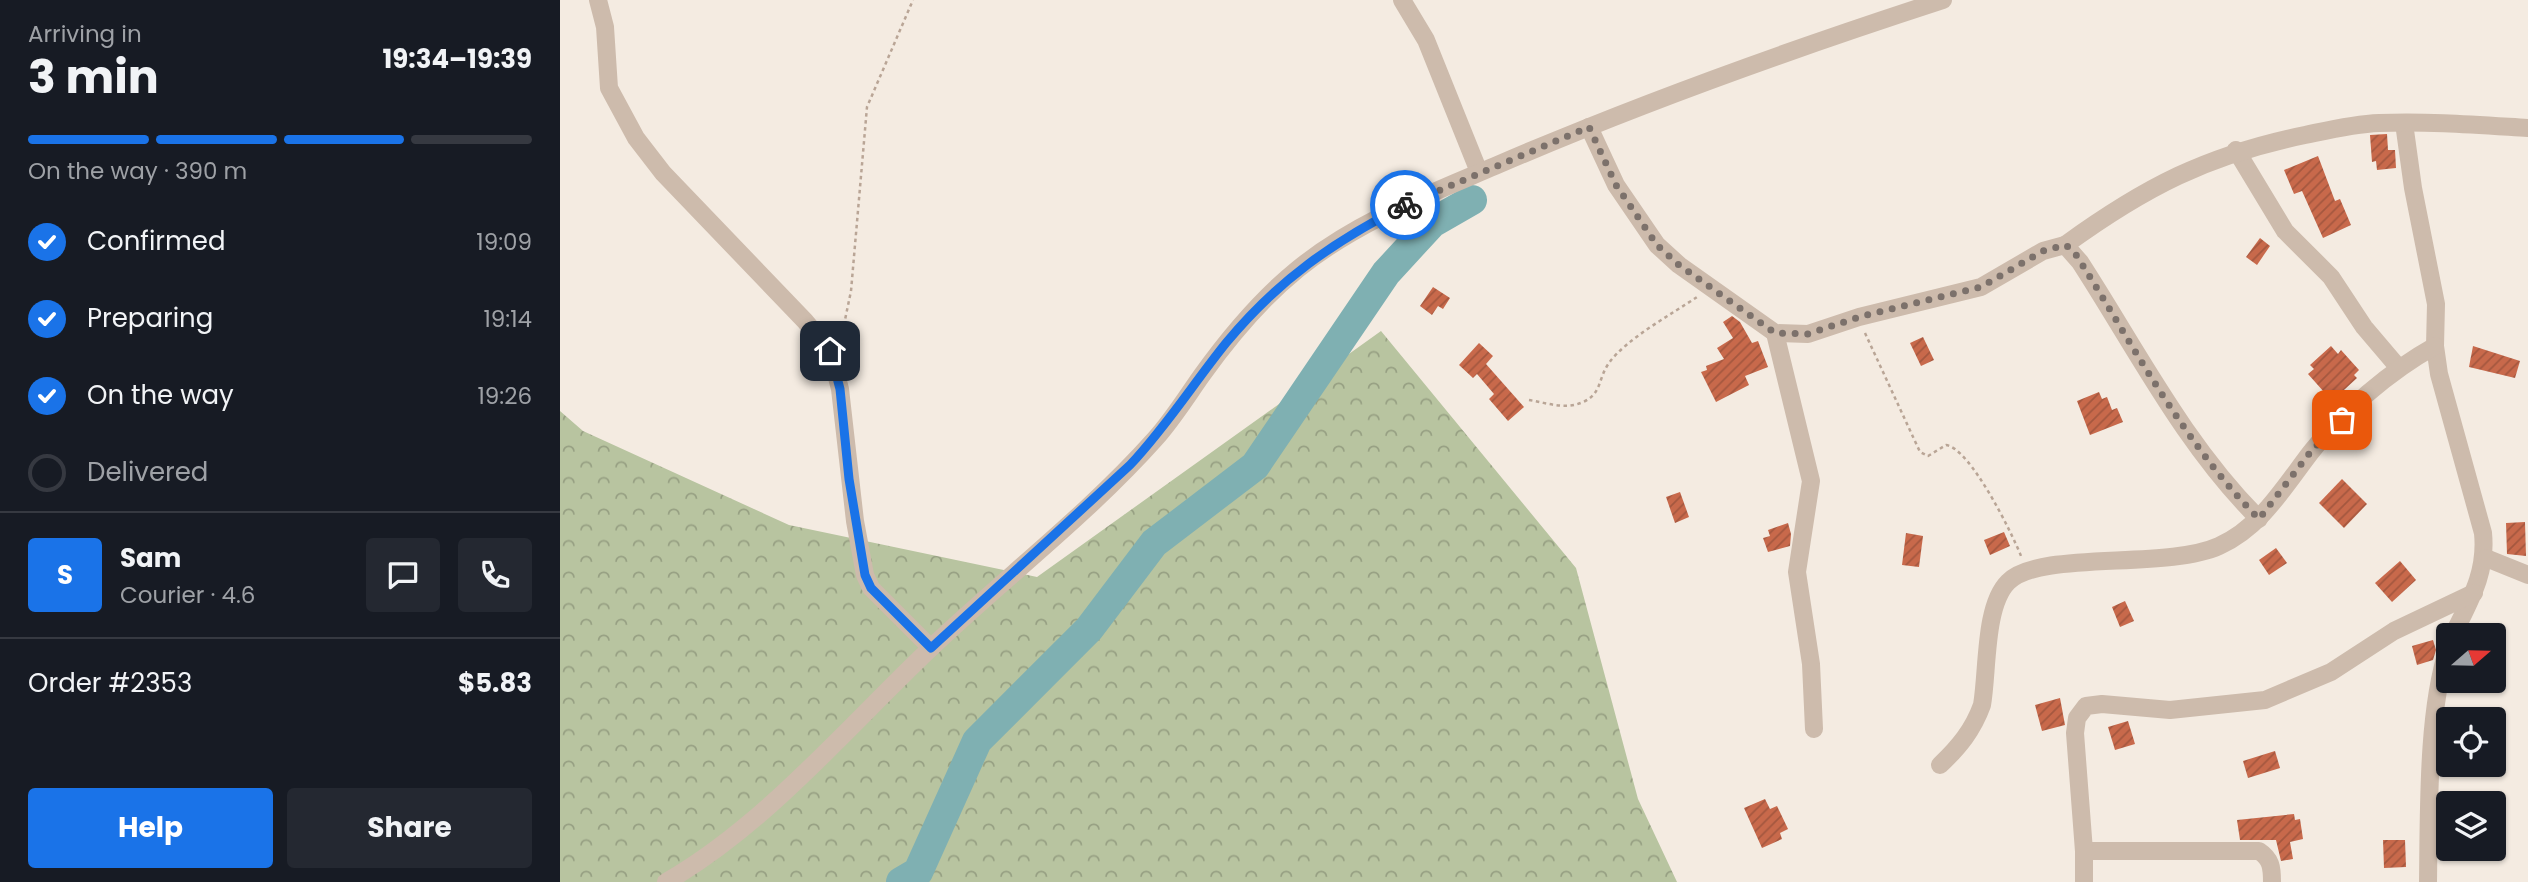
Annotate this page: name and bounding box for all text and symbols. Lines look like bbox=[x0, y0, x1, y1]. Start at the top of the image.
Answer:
text: Arriving in bbox=[28, 18, 142, 50]
text: 19:34–19:39 bbox=[383, 41, 532, 77]
text: 3 min bbox=[28, 45, 159, 109]
text: On the way · 390 m bbox=[28, 155, 247, 187]
courier bbox=[1370, 170, 1440, 240]
icon: bike bbox=[1386, 186, 1424, 224]
icon: check bbox=[28, 223, 66, 261]
text: Confirmed bbox=[87, 223, 225, 259]
text: 19:09 bbox=[476, 226, 532, 258]
icon: check bbox=[28, 300, 66, 338]
text: Preparing bbox=[87, 300, 213, 336]
text: 19:14 bbox=[483, 303, 532, 335]
pin bbox=[800, 321, 860, 381]
icon: home bbox=[811, 332, 849, 370]
icon: check bbox=[28, 377, 66, 415]
text: On the way bbox=[87, 377, 234, 413]
text: 19:26 bbox=[477, 380, 532, 412]
pin bbox=[2312, 390, 2372, 450]
icon: bag bbox=[2323, 401, 2361, 439]
text: Delivered bbox=[87, 454, 208, 490]
button: chat bbox=[366, 538, 440, 612]
button: phone bbox=[458, 538, 532, 612]
text: Sam bbox=[120, 540, 181, 576]
text: S bbox=[57, 557, 73, 593]
text: Courier · 4.6 bbox=[120, 579, 255, 611]
north arrow bbox=[2436, 623, 2506, 693]
map controls bbox=[2436, 623, 2506, 861]
text: Order #2353 bbox=[28, 665, 192, 701]
text: $5.83 bbox=[458, 665, 532, 701]
button: locate bbox=[2436, 707, 2506, 777]
button: Help bbox=[28, 788, 273, 868]
button: Share bbox=[287, 788, 532, 868]
button: layers bbox=[2436, 791, 2506, 861]

